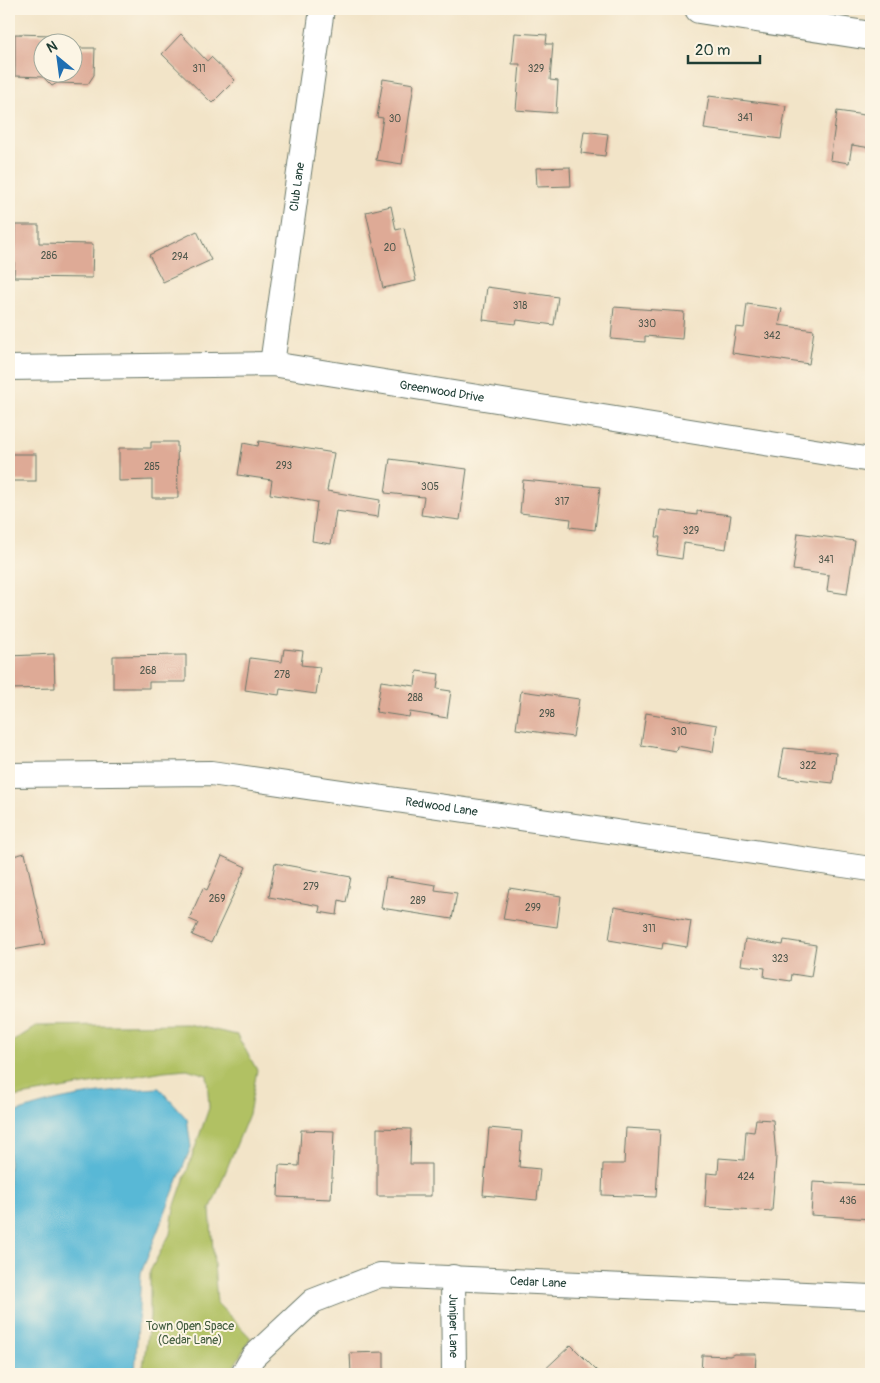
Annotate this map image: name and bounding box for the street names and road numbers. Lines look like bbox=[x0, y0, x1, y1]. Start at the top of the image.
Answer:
street label: Club Lane bbox=[286, 161, 308, 212]
street label: Greenwood Drive bbox=[398, 377, 485, 405]
street label: Redwood Lane bbox=[404, 794, 479, 819]
street label: Cedar Lane bbox=[510, 1273, 567, 1291]
street label: Juniper Lane bbox=[446, 1294, 461, 1358]

